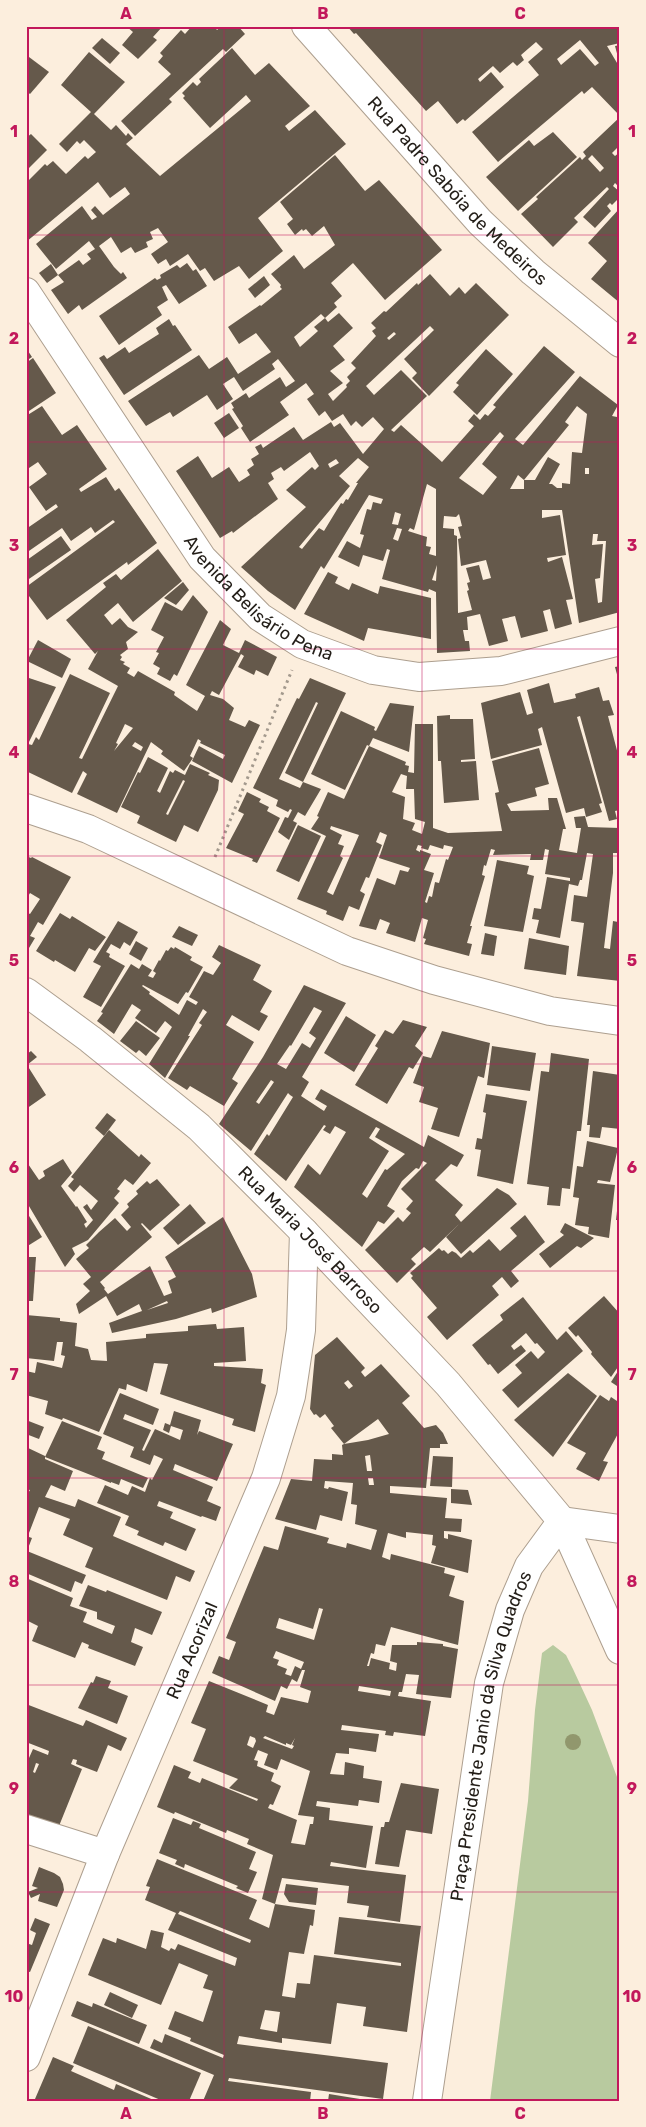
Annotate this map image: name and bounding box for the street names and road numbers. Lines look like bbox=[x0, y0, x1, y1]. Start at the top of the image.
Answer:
street label: Rua Padre Sabóia de Medeiros bbox=[363, 92, 552, 290]
street label: Avenida Belisário Pena bbox=[179, 531, 336, 665]
street label: Rua Maria José Barroso bbox=[233, 1161, 387, 1319]
street label: Praça Presidente Janio da Silva Quadros bbox=[446, 1568, 536, 1903]
street label: Rua Acorizal bbox=[162, 1599, 223, 1703]

